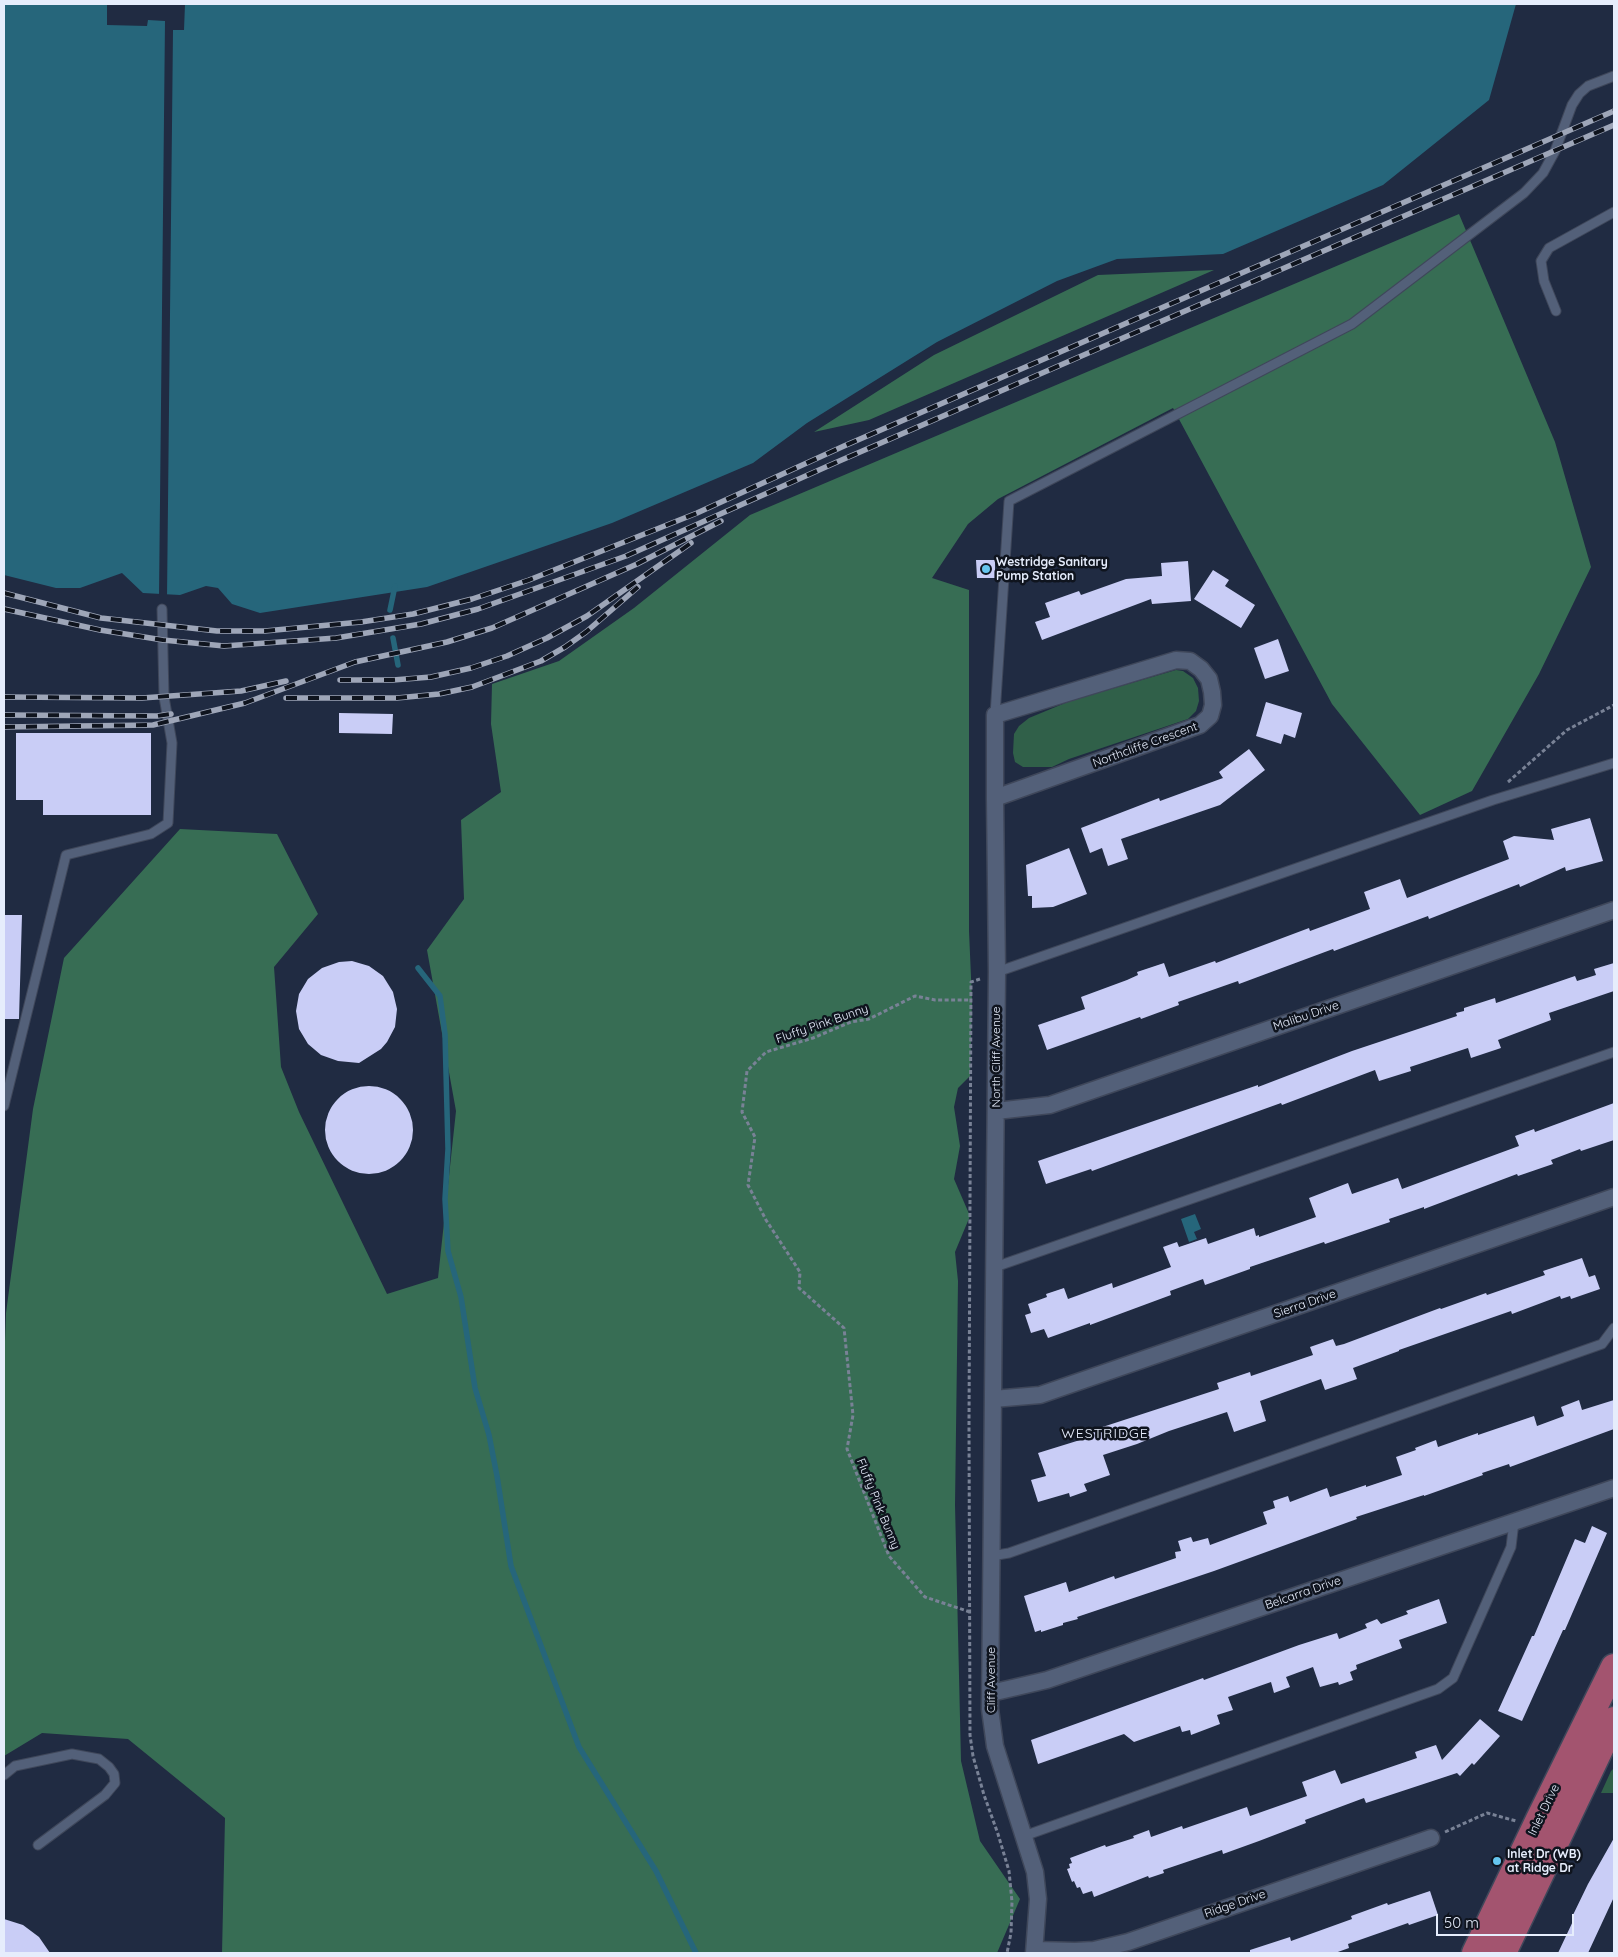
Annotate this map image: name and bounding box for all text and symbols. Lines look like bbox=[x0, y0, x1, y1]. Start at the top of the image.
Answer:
place label: Westridge Sanitary Pump Station bbox=[996, 555, 1108, 583]
marker: Westridge Sanitary Pump Station bbox=[980, 563, 992, 575]
street label: Northcliffe Crescent bbox=[1091, 719, 1199, 771]
street label: Malibu Drive bbox=[1271, 998, 1341, 1034]
street label: Fluffy Pink Bunny bbox=[774, 1001, 870, 1047]
street label: North Cliff Avenue bbox=[989, 1007, 1003, 1107]
street label: Sierra Drive bbox=[1272, 1287, 1338, 1321]
district label: WESTRIDGE bbox=[1060, 1426, 1150, 1442]
street label: Fluffy Pink Bunny bbox=[853, 1456, 903, 1552]
street label: Belcarra Drive bbox=[1263, 1573, 1343, 1613]
street label: Cliff Avenue bbox=[984, 1647, 998, 1713]
street label: Inlet Drive bbox=[1525, 1782, 1563, 1838]
place label: Inlet Dr (WB) at Ridge Dr bbox=[1507, 1847, 1581, 1875]
marker: Inlet Dr (WB) at Ridge Dr bbox=[1491, 1855, 1503, 1867]
street label: Ridge Drive bbox=[1202, 1887, 1268, 1921]
scale bar bbox=[1438, 1904, 1576, 1936]
text: 50 m bbox=[1444, 1913, 1479, 1932]

